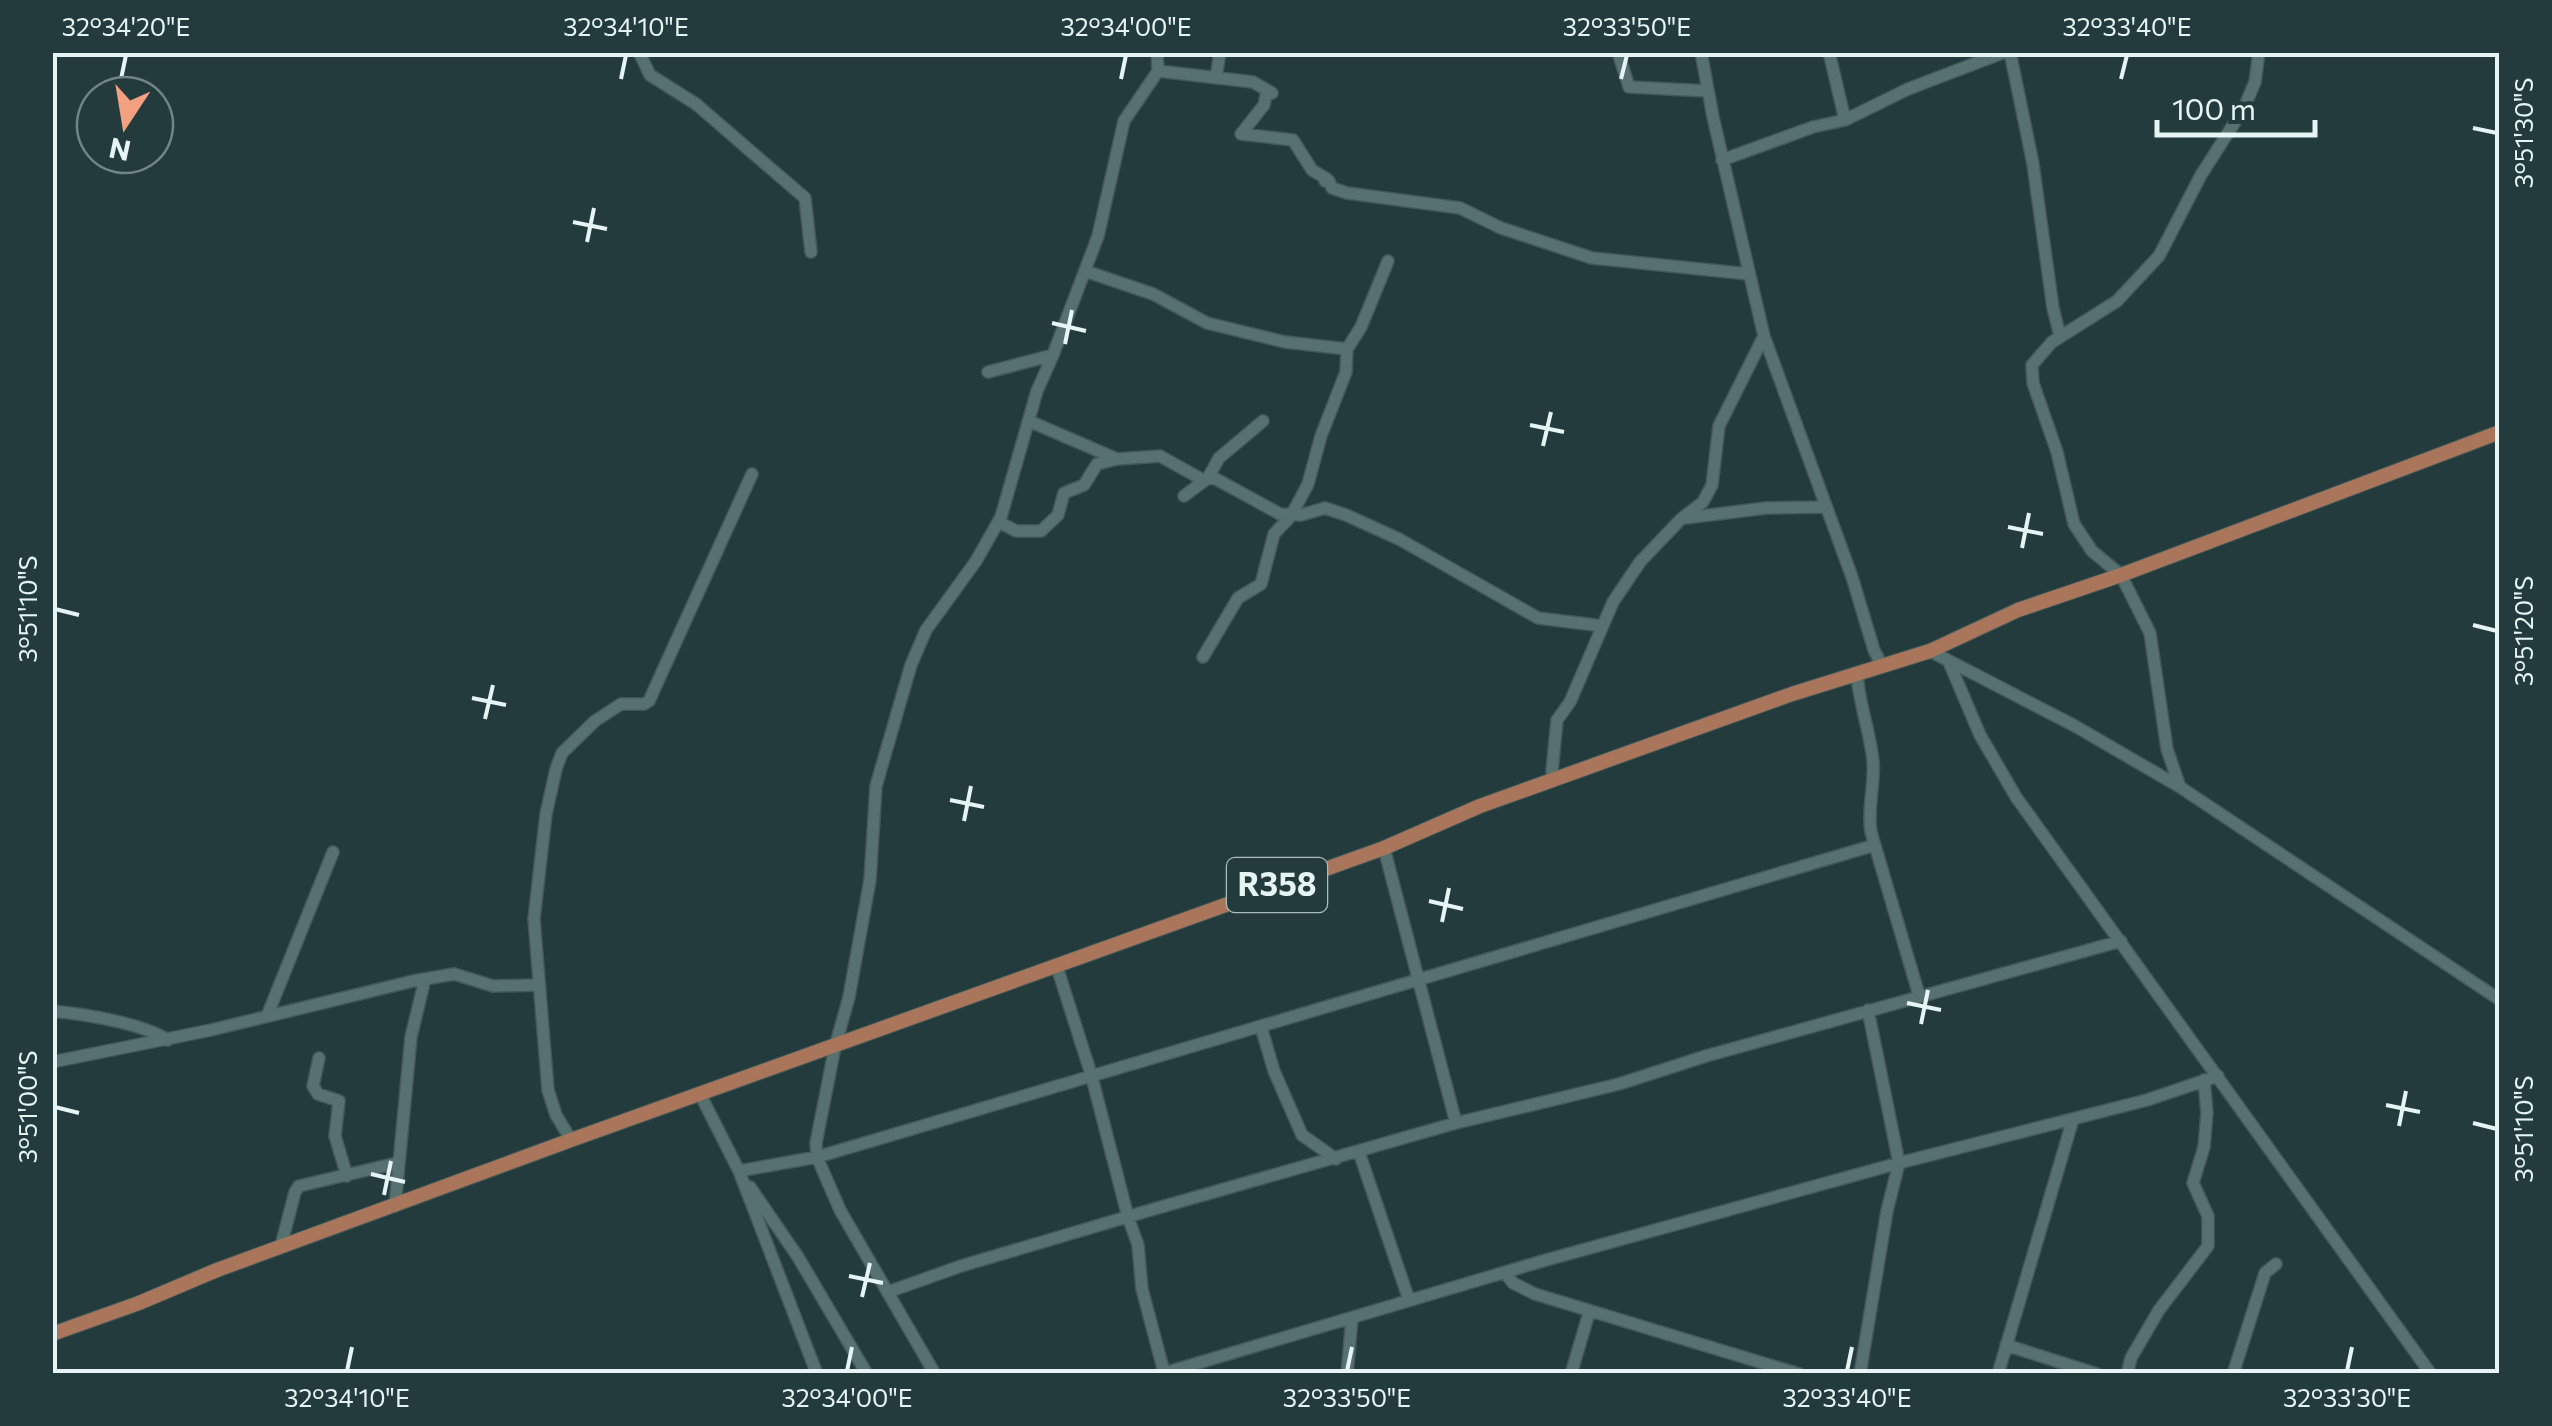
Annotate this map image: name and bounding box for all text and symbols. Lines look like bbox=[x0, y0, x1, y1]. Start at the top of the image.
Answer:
text: 32°34'20"E bbox=[62, 11, 190, 41]
text: 32°34'10"E bbox=[563, 11, 689, 41]
text: 32°34'00"E bbox=[1060, 11, 1192, 41]
text: 32°33'50"E bbox=[1563, 11, 1691, 41]
text: 32°33'40"E bbox=[2063, 11, 2191, 41]
north arrow bbox=[75, 75, 175, 175]
scale bar bbox=[2157, 75, 2314, 137]
text: 3°51'30"S bbox=[2508, 78, 2538, 188]
text: 100 m bbox=[2172, 89, 2256, 126]
text: N bbox=[106, 132, 133, 169]
text: 3°51'10"S bbox=[12, 555, 42, 663]
text: 3°51'20"S bbox=[2508, 576, 2538, 686]
road number: R358 bbox=[1227, 858, 1327, 912]
text: 3°51'00"S bbox=[12, 1051, 42, 1163]
text: 3°51'10"S bbox=[2508, 1075, 2538, 1183]
text: 32°34'10"E bbox=[284, 1382, 410, 1412]
text: 32°34'00"E bbox=[781, 1382, 913, 1412]
text: 32°33'50"E bbox=[1283, 1382, 1411, 1412]
text: 32°33'40"E bbox=[1783, 1382, 1911, 1412]
text: 32°33'30"E bbox=[2283, 1382, 2411, 1412]

